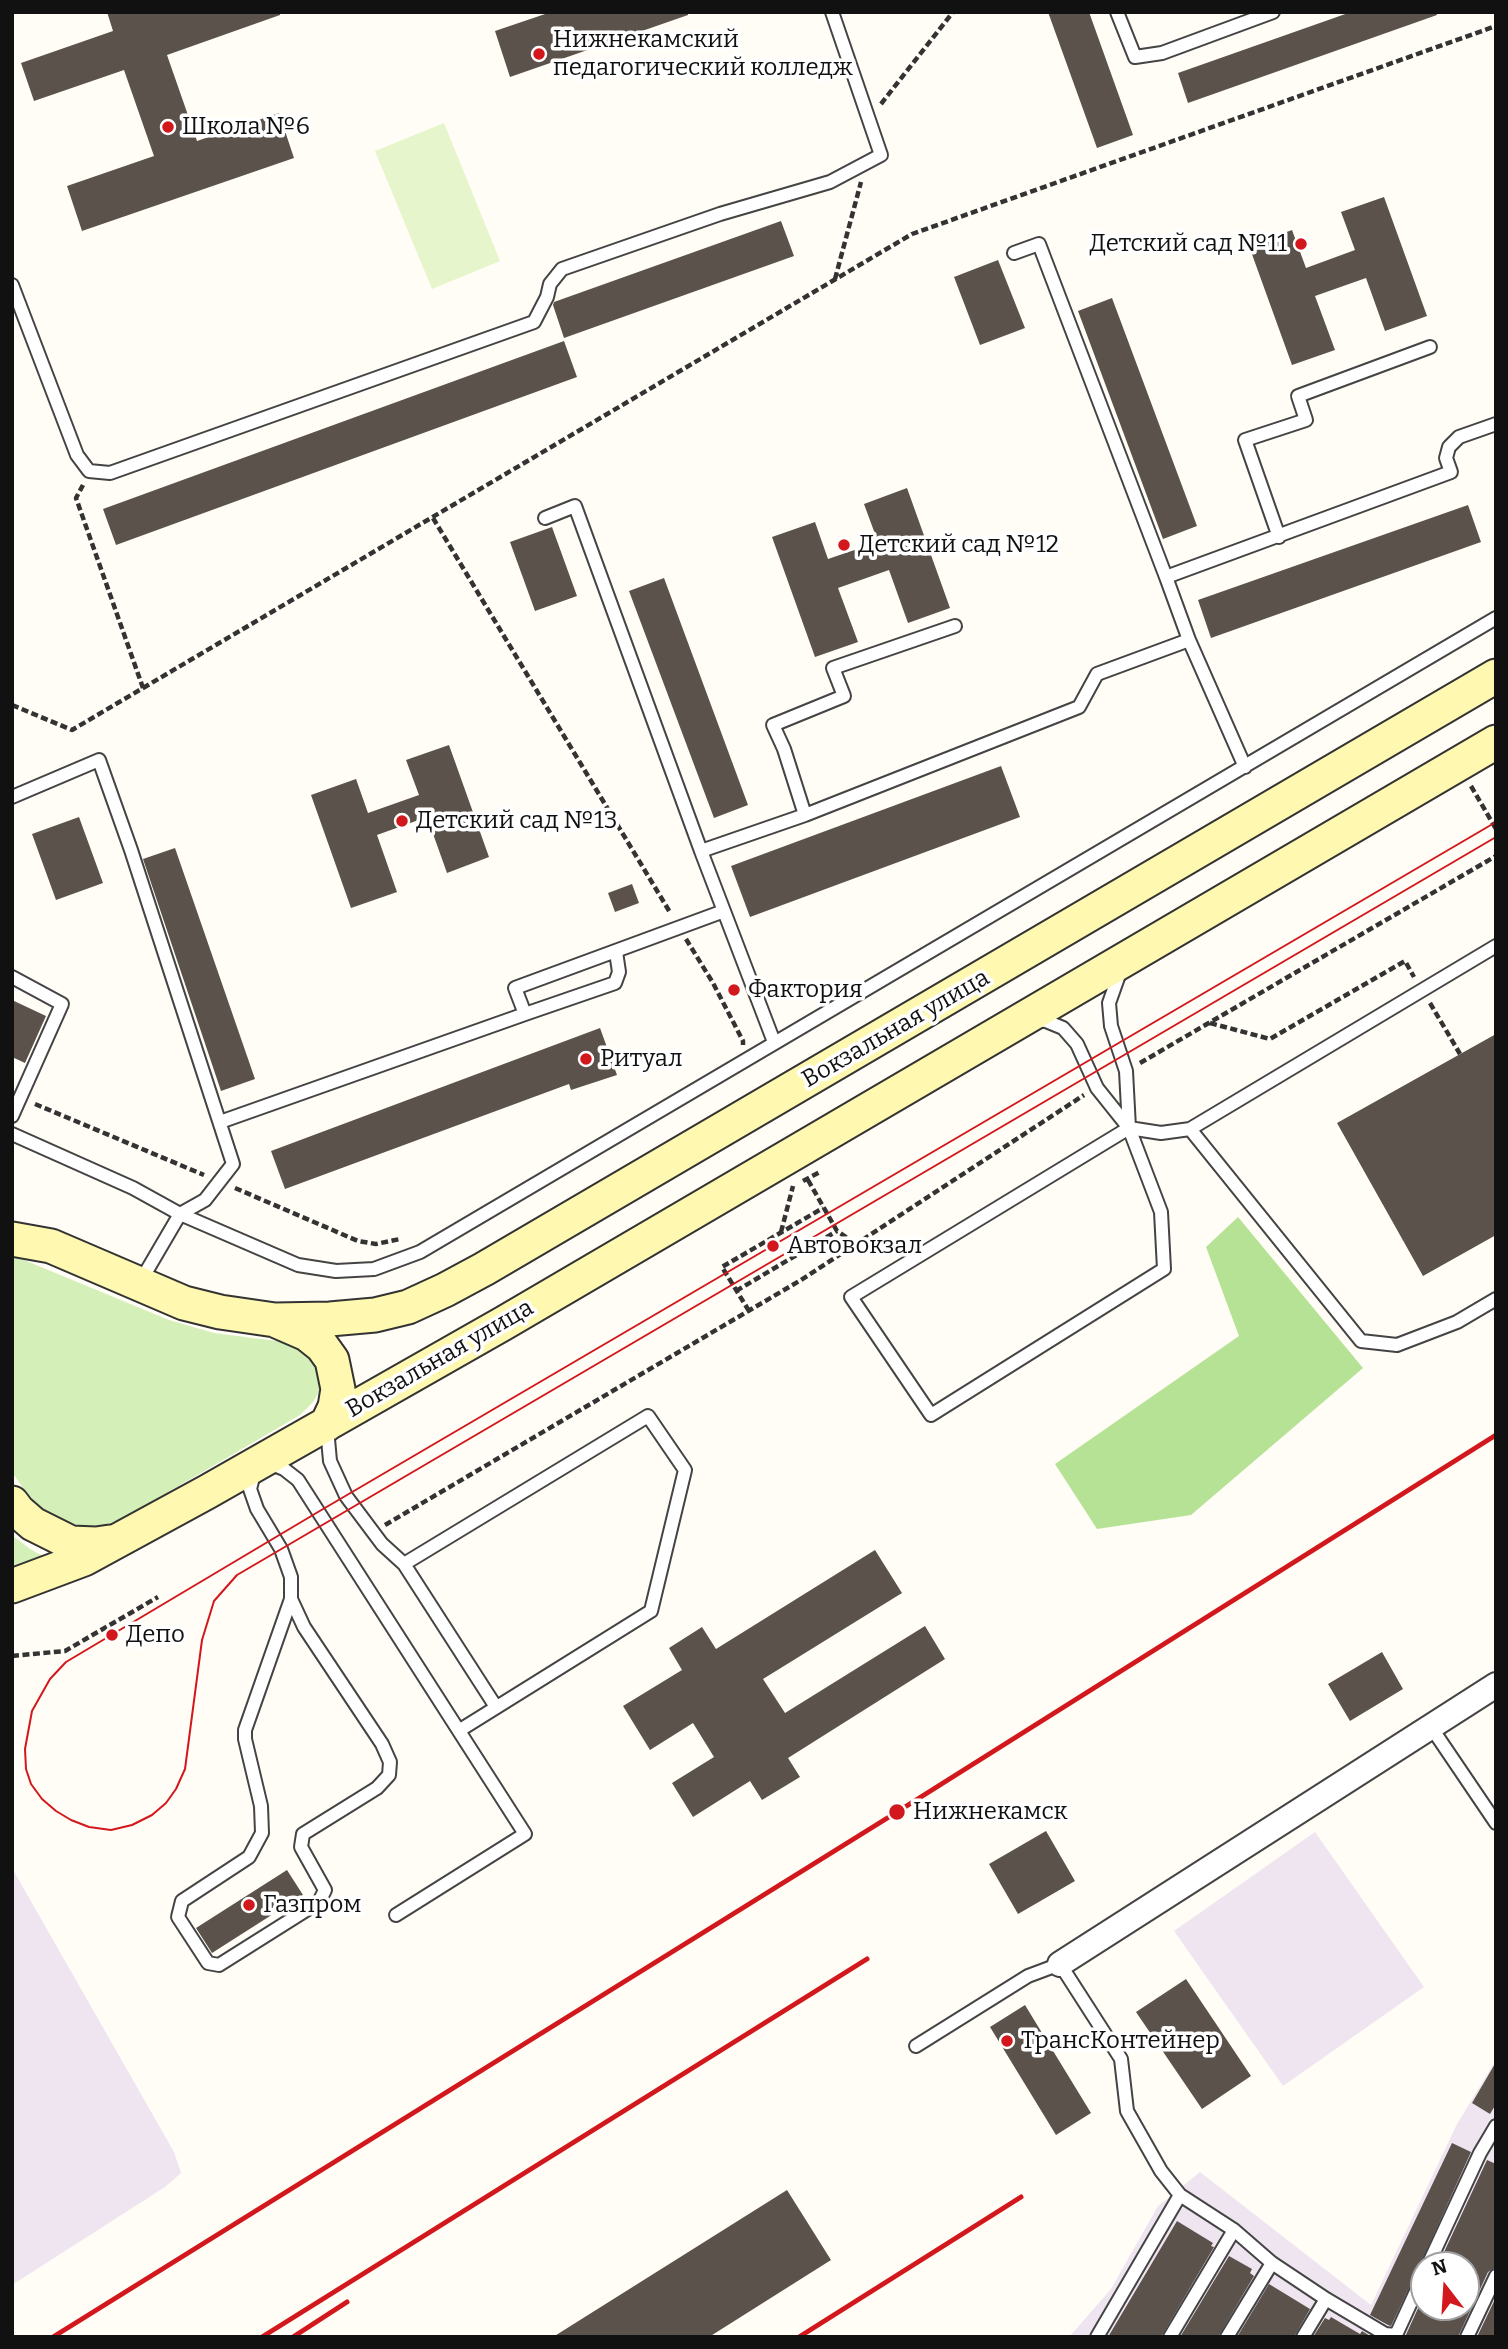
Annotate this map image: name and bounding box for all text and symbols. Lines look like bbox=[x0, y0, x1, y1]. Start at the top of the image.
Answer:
place label: Нижнекамский педагогический колледж bbox=[553, 26, 853, 82]
marker: Нижнекамский педагогический колледж bbox=[531, 46, 547, 62]
place label: Школа №6 bbox=[182, 113, 310, 141]
marker: Школа №6 bbox=[160, 119, 176, 135]
place label: Детский сад №11 bbox=[1090, 230, 1287, 258]
marker: Детский сад №11 bbox=[1293, 236, 1309, 252]
place label: Детский сад №12 bbox=[858, 531, 1059, 559]
marker: Детский сад №12 bbox=[836, 537, 852, 553]
place label: Детский сад №13 bbox=[416, 807, 617, 835]
marker: Детский сад №13 bbox=[394, 813, 410, 829]
street label: Вокзальная улица bbox=[797, 964, 995, 1094]
place label: Фактория bbox=[748, 976, 863, 1004]
marker: Фактория bbox=[726, 982, 742, 998]
place label: Ритуал bbox=[600, 1045, 682, 1073]
marker: Ритуал bbox=[578, 1051, 594, 1067]
place label: Автовокзал bbox=[787, 1232, 922, 1260]
marker: Автовокзал bbox=[765, 1238, 781, 1254]
street label: Вокзальная улица bbox=[341, 1294, 539, 1424]
place label: Депо bbox=[126, 1621, 185, 1649]
marker: Депо bbox=[104, 1627, 120, 1643]
place label: Нижнекамск bbox=[913, 1798, 1068, 1826]
marker: Нижнекамск bbox=[887, 1802, 907, 1822]
place label: Газпром bbox=[263, 1891, 361, 1919]
marker: Газпром bbox=[241, 1897, 257, 1913]
place label: ТрансКонтейнер bbox=[1021, 2027, 1220, 2055]
marker: ТрансКонтейнер bbox=[999, 2033, 1015, 2049]
north arrow bbox=[1410, 2251, 1480, 2321]
text: N bbox=[1429, 2254, 1450, 2280]

